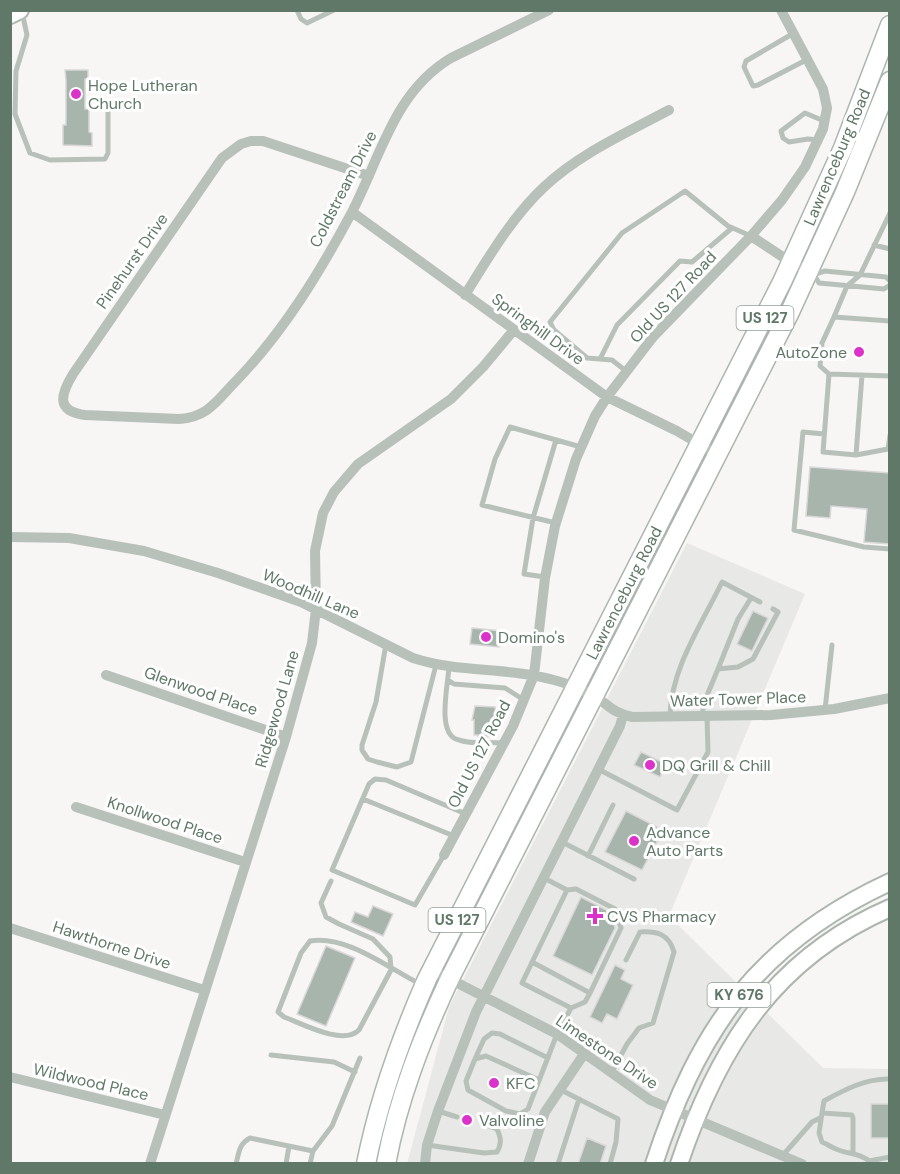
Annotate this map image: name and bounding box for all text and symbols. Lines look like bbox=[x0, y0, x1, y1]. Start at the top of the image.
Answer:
place label: Hope Lutheran Church bbox=[88, 75, 198, 114]
street label: Lawrenceburg Road bbox=[799, 85, 875, 229]
marker: Hope Lutheran Church bbox=[69, 87, 83, 101]
street label: Coldstream Drive bbox=[305, 127, 381, 251]
street label: Pinehurst Drive bbox=[91, 209, 173, 313]
street label: Old US 127 Road bbox=[625, 247, 721, 347]
street label: Springhill Drive bbox=[488, 288, 588, 370]
road number: US 127 bbox=[736, 306, 794, 330]
place label: AutoZone bbox=[775, 342, 847, 363]
marker: AutoZone bbox=[852, 345, 866, 359]
street label: Lawrenceburg Road bbox=[581, 523, 667, 663]
street label: Woodhill Lane bbox=[259, 564, 363, 624]
place label: Domino's bbox=[498, 627, 565, 648]
marker: Domino's bbox=[479, 630, 493, 644]
street label: Ridgewood Lane bbox=[250, 648, 304, 770]
street label: Glenwood Place bbox=[141, 662, 261, 720]
street label: Water Tower Place bbox=[670, 686, 806, 712]
street label: Old US 127 Road bbox=[443, 697, 515, 811]
place label: DQ Grill & Chill bbox=[662, 755, 771, 776]
marker: DQ Grill & Chill bbox=[643, 758, 657, 772]
street label: Knollwood Place bbox=[105, 791, 225, 849]
place label: Advance Auto Parts bbox=[646, 822, 723, 861]
marker: Advance Auto Parts bbox=[627, 834, 641, 848]
place label: CVS Pharmacy bbox=[607, 906, 716, 927]
road number: US 127 bbox=[428, 908, 486, 932]
marker: CVS Pharmacy bbox=[588, 909, 602, 923]
street label: Hawthorne Drive bbox=[50, 916, 174, 974]
road number: KY 676 bbox=[708, 983, 771, 1007]
street label: Limestone Drive bbox=[552, 1010, 662, 1094]
street label: Wildwood Place bbox=[31, 1059, 151, 1105]
place label: KFC bbox=[506, 1073, 535, 1094]
marker: KFC bbox=[487, 1076, 501, 1090]
place label: Valvoline bbox=[479, 1110, 544, 1131]
marker: Valvoline bbox=[460, 1113, 474, 1127]

